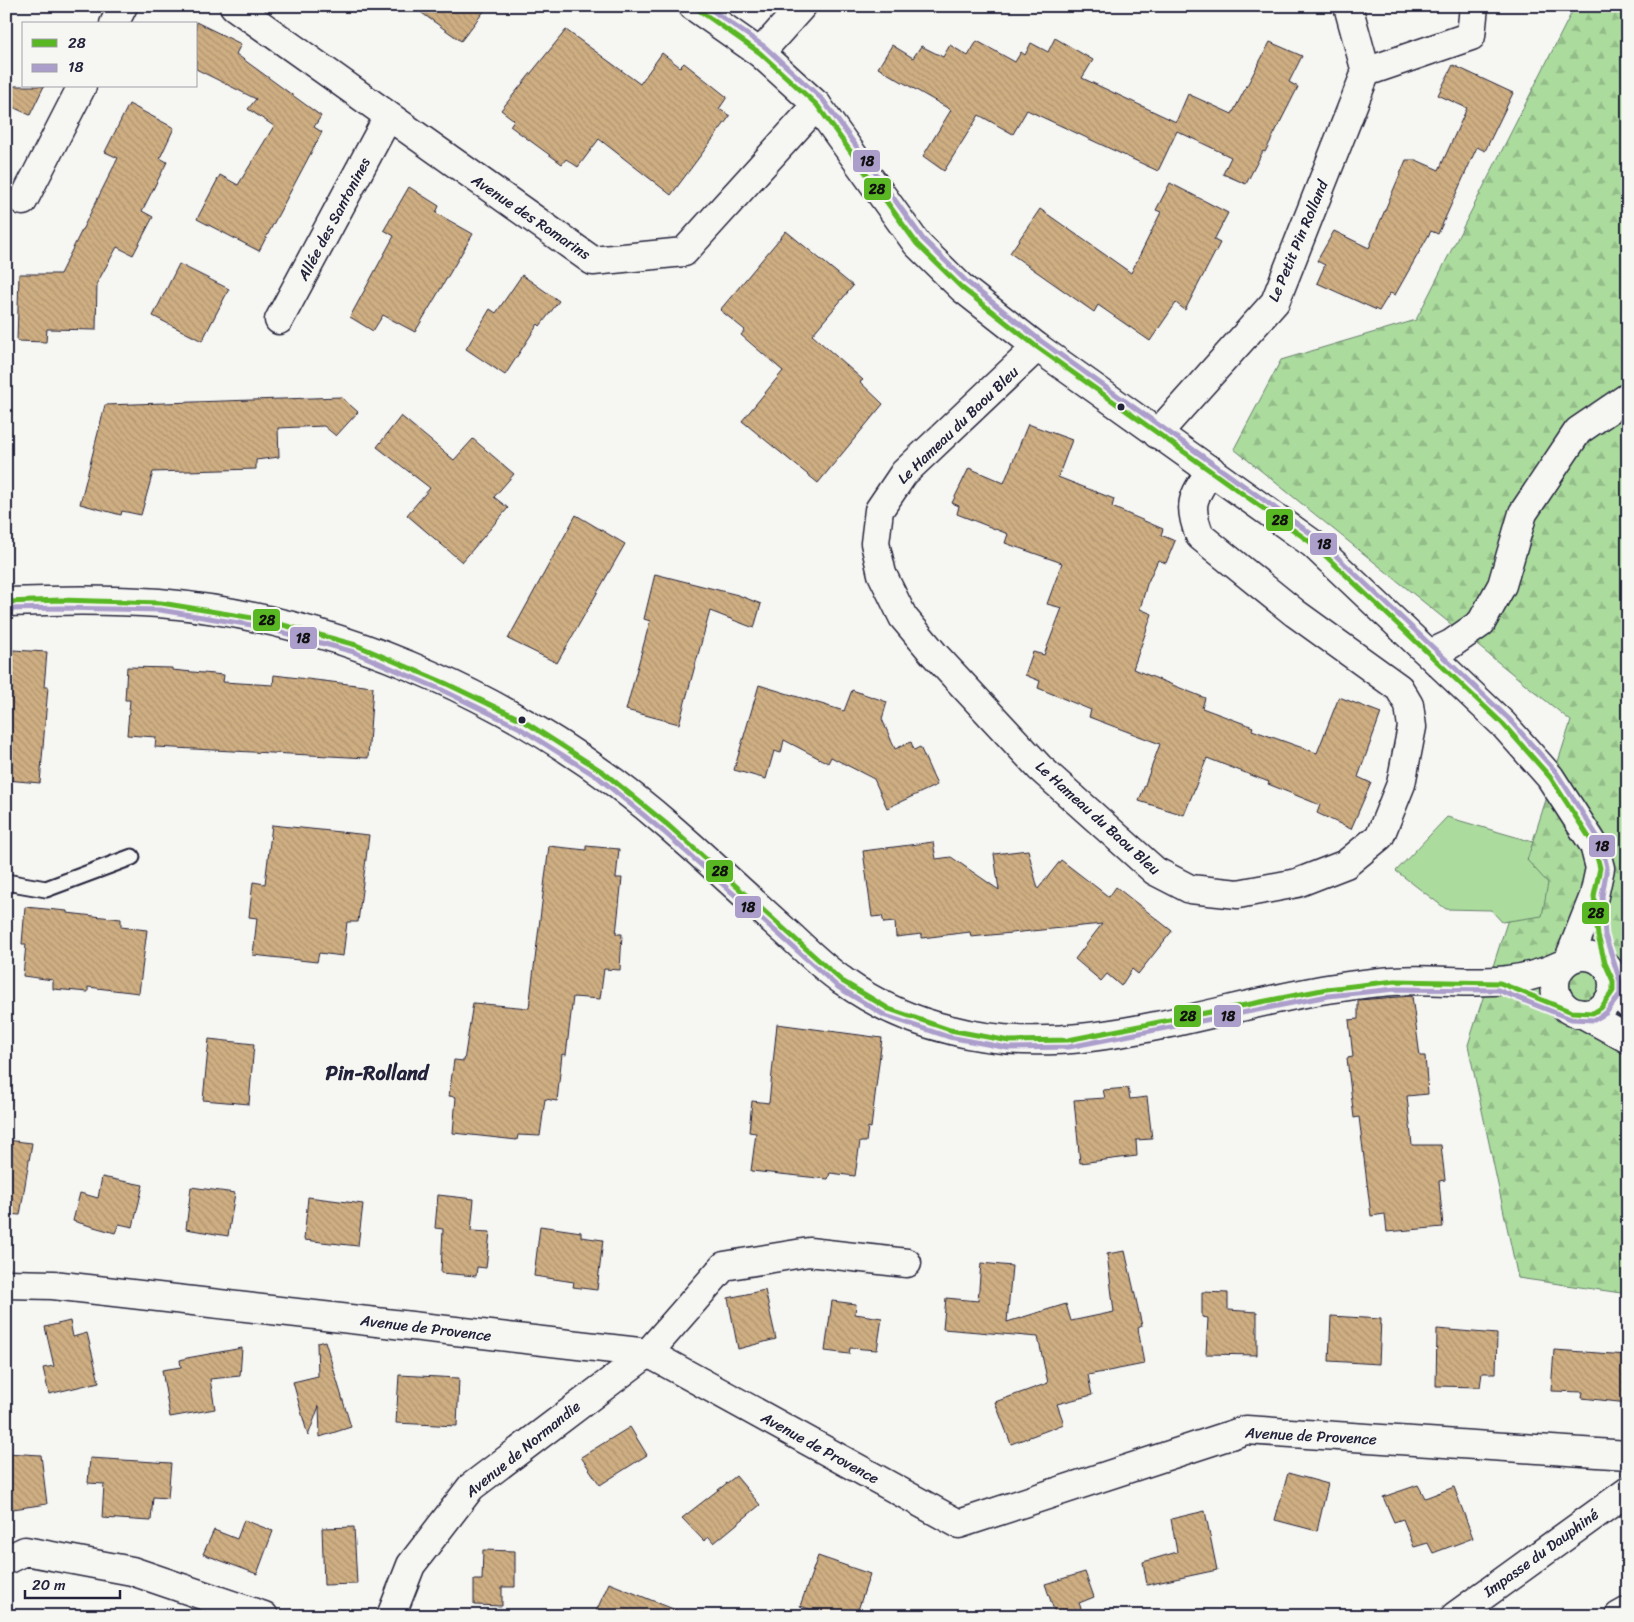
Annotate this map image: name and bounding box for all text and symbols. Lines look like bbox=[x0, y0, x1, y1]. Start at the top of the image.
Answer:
legend bbox=[22, 22, 198, 88]
text: 28 bbox=[68, 30, 86, 56]
text: 18 bbox=[68, 54, 83, 80]
line badge: 18 bbox=[852, 149, 881, 173]
text: 18 bbox=[860, 149, 875, 174]
street label: Allée des Santonines bbox=[290, 152, 378, 286]
street label: Avenue des Romarins bbox=[465, 167, 596, 267]
street label: Le Petit Pin Rolland bbox=[1261, 175, 1336, 306]
line badge: 28 bbox=[863, 177, 892, 201]
text: 28 bbox=[868, 177, 886, 202]
street label: Le Hameau du Baou Bleu bbox=[891, 360, 1025, 490]
unlabelled marker bbox=[1116, 402, 1126, 412]
line badge: 28 bbox=[1265, 508, 1294, 532]
text: 28 bbox=[1271, 508, 1289, 533]
line badge: 18 bbox=[1309, 532, 1338, 556]
text: 18 bbox=[1317, 532, 1332, 557]
line badge: 28 bbox=[252, 608, 281, 632]
text: 28 bbox=[258, 608, 276, 633]
line badge: 18 bbox=[289, 626, 318, 650]
text: 18 bbox=[296, 626, 311, 651]
unlabelled marker bbox=[517, 715, 527, 725]
street label: Le Hameau du Baou Bleu bbox=[1029, 754, 1167, 882]
line badge: 18 bbox=[1588, 834, 1616, 858]
text: 18 bbox=[1595, 834, 1610, 859]
line badge: 28 bbox=[705, 859, 734, 883]
text: 28 bbox=[711, 859, 729, 884]
line badge: 18 bbox=[734, 895, 762, 919]
text: 18 bbox=[741, 895, 756, 920]
line badge: 28 bbox=[1581, 901, 1610, 925]
text: 28 bbox=[1587, 901, 1605, 926]
line badge: 28 bbox=[1173, 1004, 1202, 1028]
text: 28 bbox=[1179, 1004, 1197, 1029]
line badge: 18 bbox=[1213, 1004, 1242, 1028]
text: 18 bbox=[1221, 1004, 1236, 1029]
district label: Pin-Rolland bbox=[326, 1056, 430, 1091]
street label: Avenue de Provence bbox=[358, 1307, 493, 1349]
street label: Avenue de Normandie bbox=[459, 1394, 587, 1505]
street label: Avenue de Provence bbox=[755, 1404, 884, 1491]
street label: Avenue de Provence bbox=[1244, 1420, 1378, 1452]
street label: Impasse du Dauphiné bbox=[1477, 1502, 1605, 1605]
scale bar bbox=[25, 1567, 120, 1599]
text: 20 m bbox=[32, 1572, 66, 1598]

